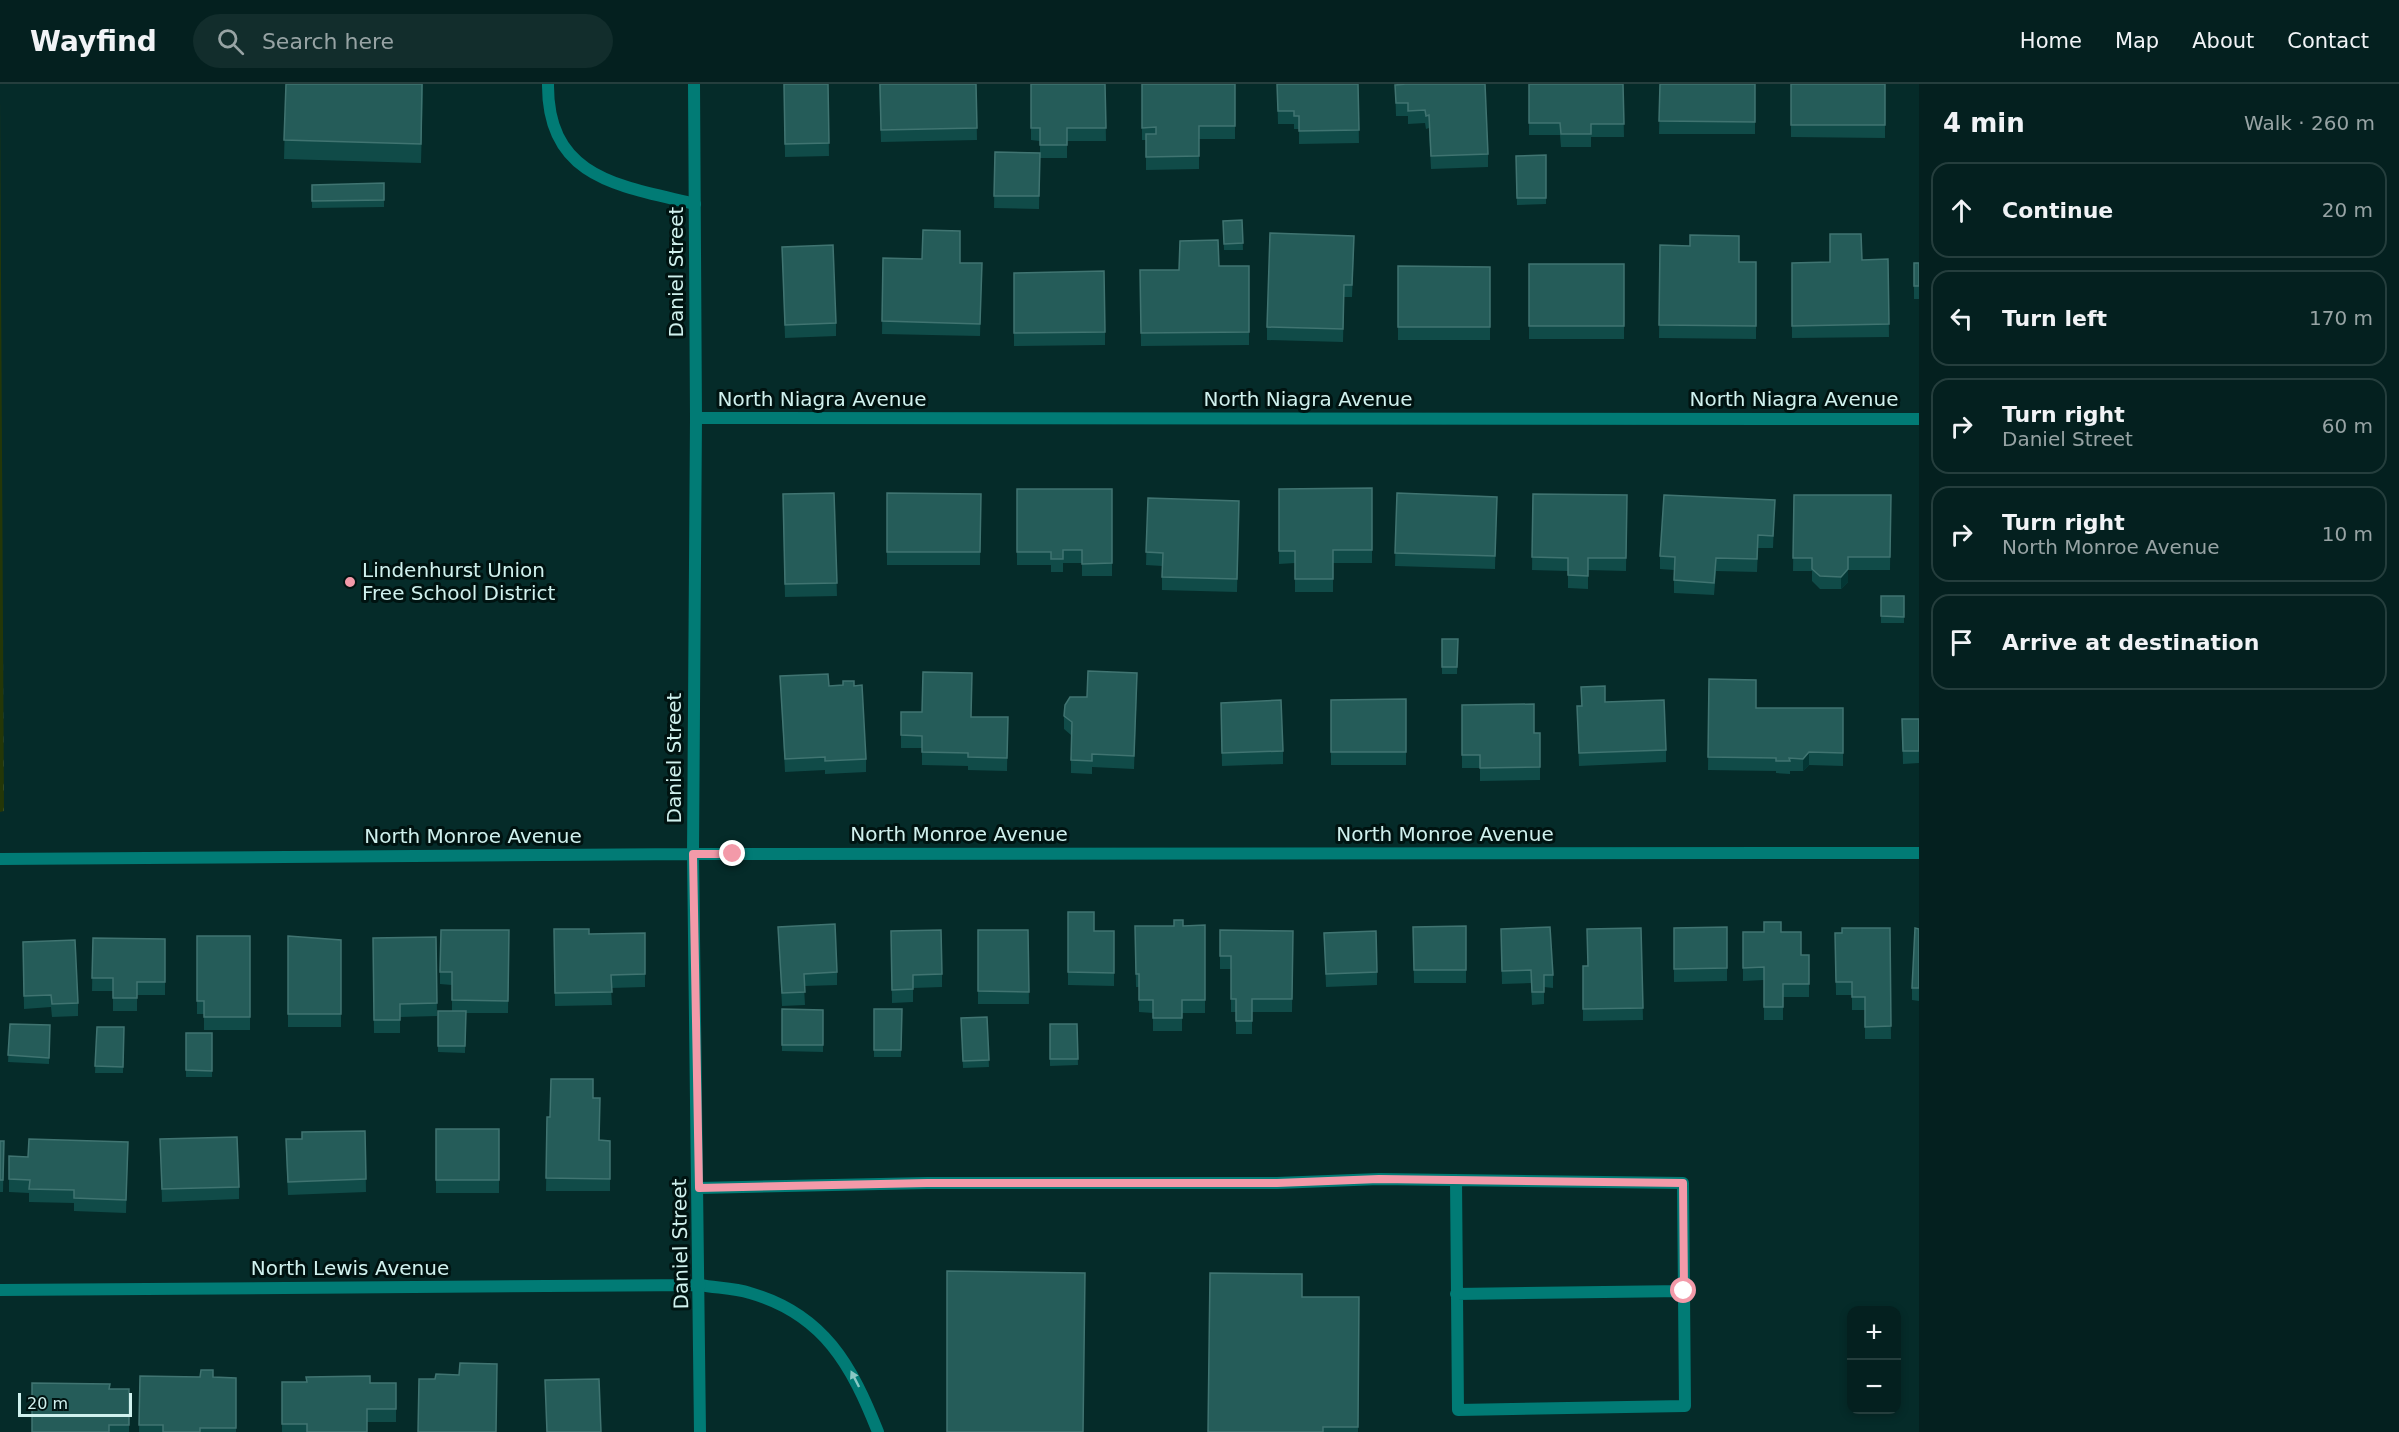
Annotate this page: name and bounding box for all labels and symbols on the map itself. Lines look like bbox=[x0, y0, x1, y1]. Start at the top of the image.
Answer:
street label: Daniel Street bbox=[664, 206, 688, 337]
street label: North Niagra Avenue bbox=[718, 387, 926, 411]
street label: North Niagra Avenue bbox=[1204, 387, 1412, 411]
street label: North Niagra Avenue bbox=[1690, 387, 1898, 411]
place label: Lindenhurst Union Free School District bbox=[362, 558, 556, 605]
marker: Lindenhurst Union Free School District bbox=[343, 575, 357, 589]
street label: Daniel Street bbox=[662, 692, 686, 823]
street label: North Monroe Avenue bbox=[850, 822, 1068, 846]
street label: North Monroe Avenue bbox=[1336, 822, 1554, 846]
street label: North Monroe Avenue bbox=[364, 824, 582, 848]
route end bbox=[719, 840, 745, 866]
street label: Daniel Street bbox=[667, 1178, 693, 1310]
street label: North Lewis Avenue bbox=[251, 1256, 449, 1280]
route start bbox=[1670, 1277, 1696, 1303]
one-way arrow bbox=[850, 1370, 859, 1387]
scale bar bbox=[18, 1390, 132, 1418]

